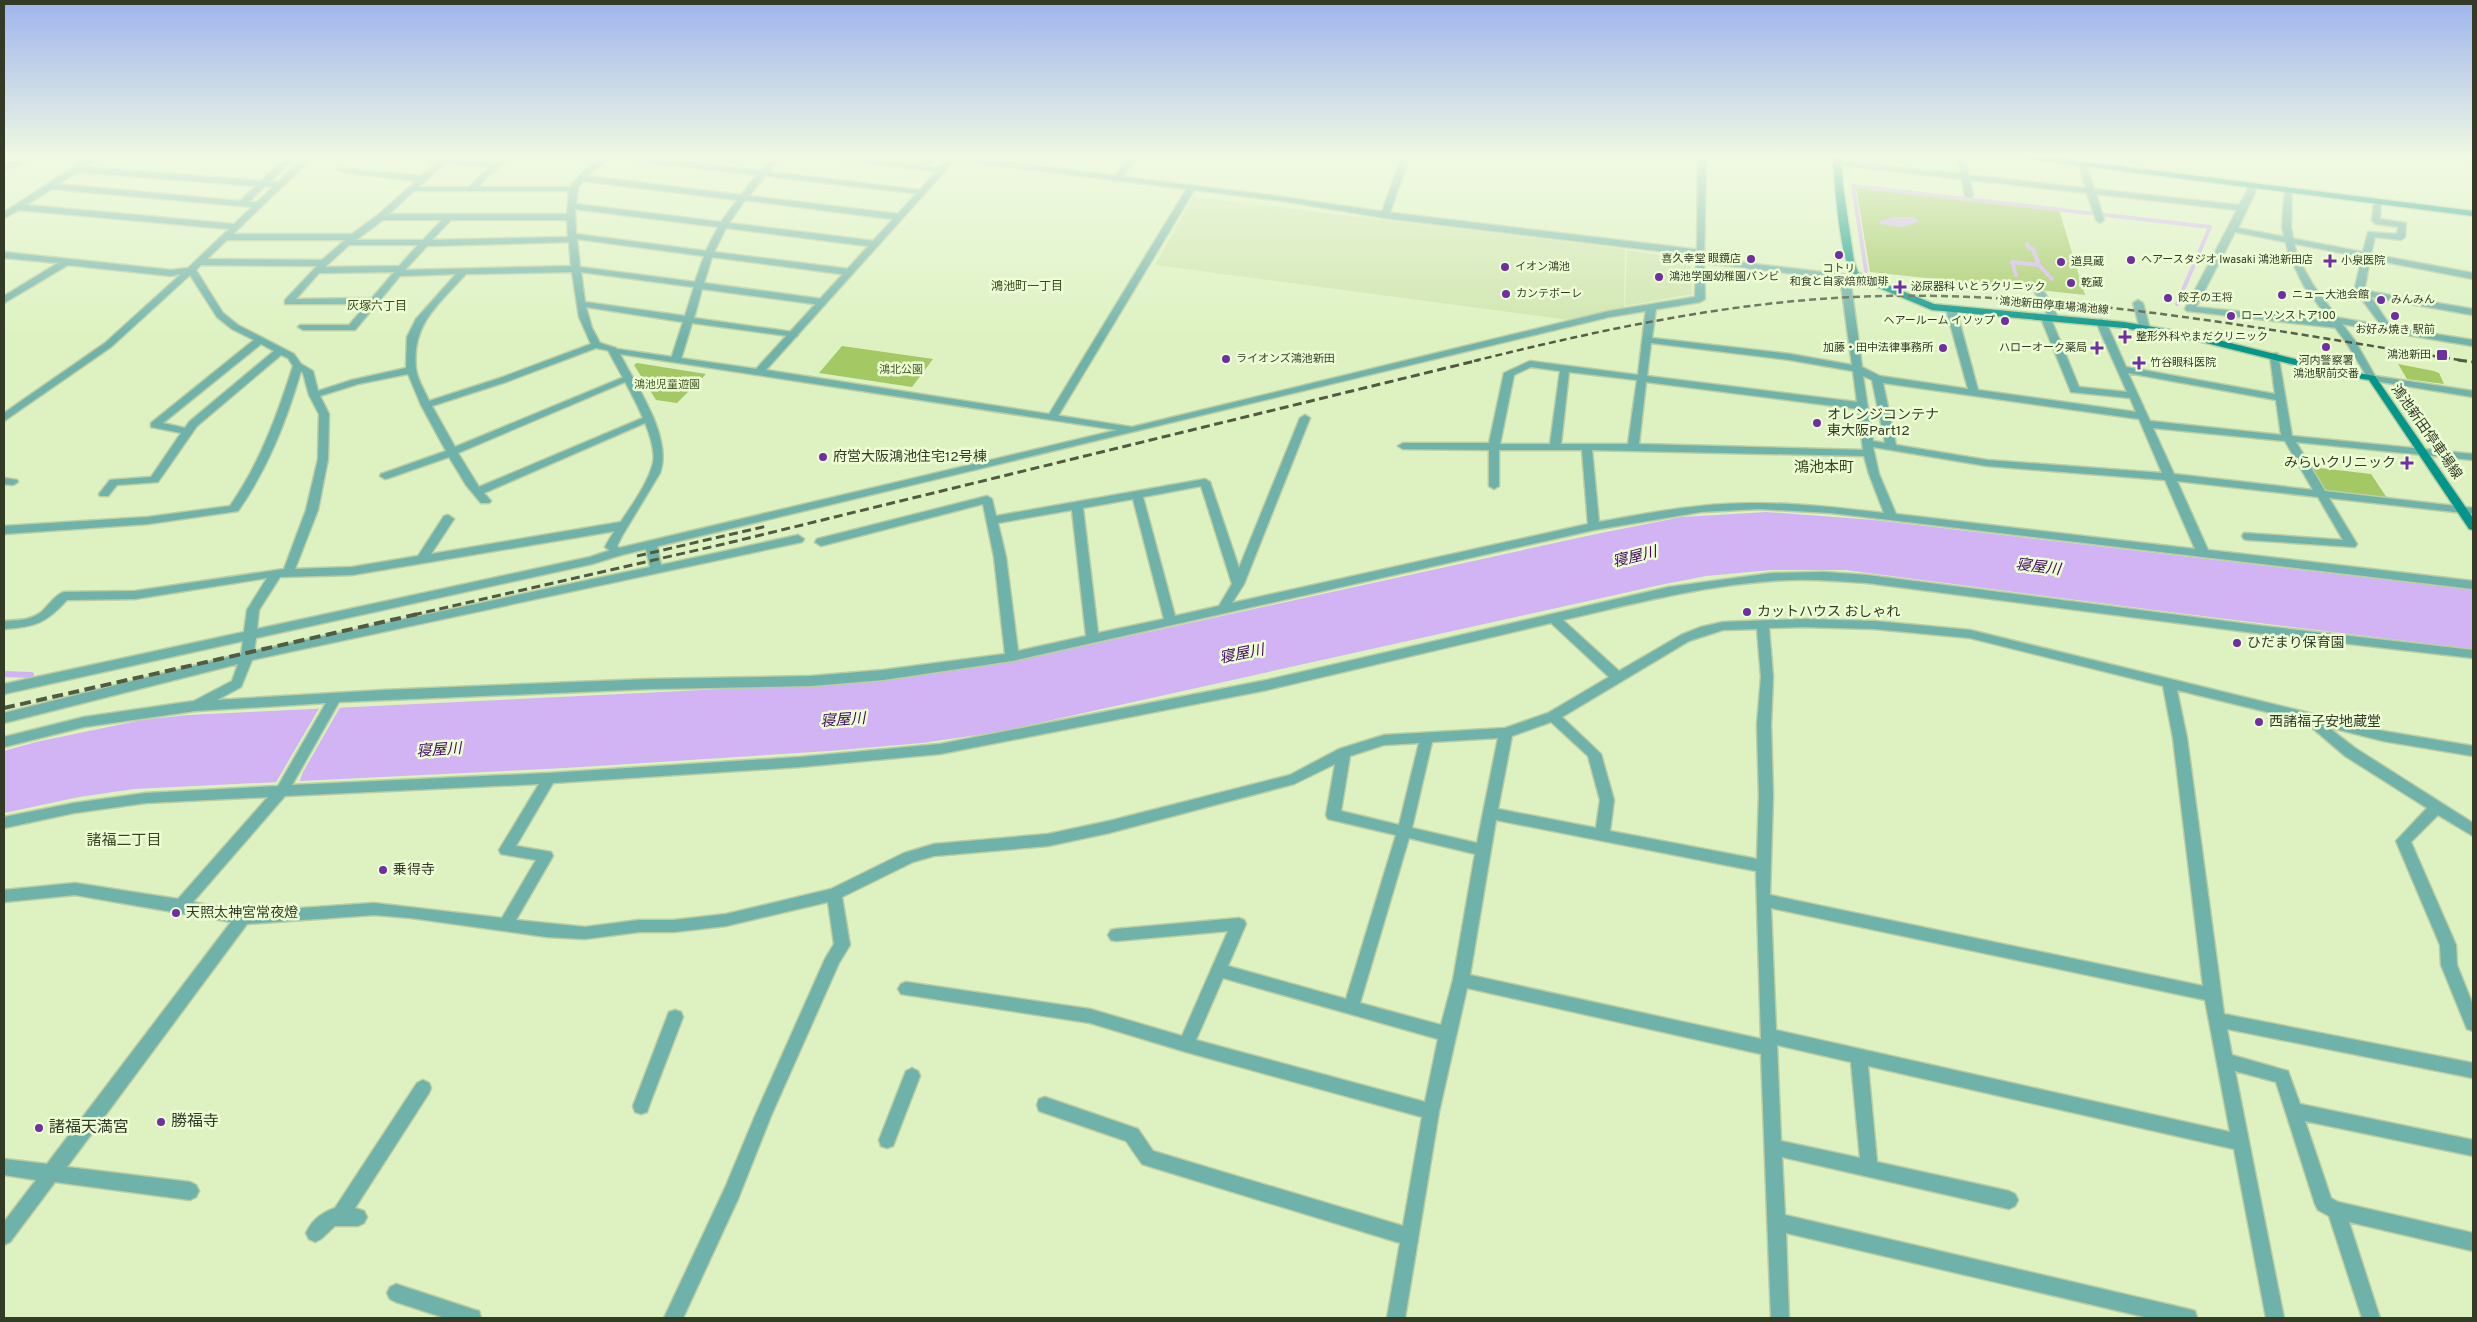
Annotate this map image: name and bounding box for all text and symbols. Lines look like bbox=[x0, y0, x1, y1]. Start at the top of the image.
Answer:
marker: コトリ 和食と自家焙煎珈琲 bbox=[1833, 249, 1845, 261]
place label: 喜久幸堂 眼鏡店 bbox=[1661, 252, 1741, 266]
marker: 喜久幸堂 眼鏡店 bbox=[1745, 253, 1757, 265]
place label: ヘアースタジオ Iwasaki 鴻池新田店 bbox=[2141, 253, 2313, 267]
marker: ヘアースタジオ Iwasaki 鴻池新田店 bbox=[2125, 254, 2137, 266]
marker: 小泉医院 bbox=[2323, 254, 2337, 268]
place label: 小泉医院 bbox=[2341, 254, 2385, 268]
place label: 道具蔵 bbox=[2071, 255, 2104, 269]
marker: 道具蔵 bbox=[2055, 256, 2067, 268]
place label: イオン鴻池 bbox=[1515, 260, 1570, 274]
marker: イオン鴻池 bbox=[1499, 261, 1511, 273]
place label: コトリ 和食と自家焙煎珈琲 bbox=[1790, 262, 1889, 289]
place label: 鴻池学園幼稚園バンビ bbox=[1669, 270, 1780, 284]
marker: 鴻池学園幼稚園バンビ bbox=[1653, 271, 1665, 283]
place label: 乾蔵 bbox=[2081, 276, 2103, 290]
marker: 乾蔵 bbox=[2065, 277, 2077, 289]
district label: 鴻池町一丁目 bbox=[991, 279, 1063, 295]
marker: 泌尿器科 いとうクリニック bbox=[1893, 280, 1907, 294]
place label: 泌尿器科 いとうクリニック bbox=[1911, 280, 2046, 294]
place label: カンテボーレ bbox=[1516, 287, 1582, 301]
marker: カンテボーレ bbox=[1500, 288, 1512, 300]
place label: ニュー大池会館 bbox=[2292, 288, 2369, 302]
marker: ニュー大池会館 bbox=[2276, 289, 2288, 301]
place label: 餃子の王将 bbox=[2178, 291, 2233, 305]
marker: 餃子の王将 bbox=[2162, 292, 2174, 304]
place label: みんみん bbox=[2391, 293, 2435, 307]
street label: 鴻池新田停車場鴻池線 bbox=[1999, 294, 2109, 318]
marker: みんみん bbox=[2375, 294, 2387, 306]
district label: 灰塚六丁目 bbox=[347, 299, 407, 315]
place label: ローソンストア100 bbox=[2241, 309, 2336, 323]
marker: ローソンストア100 bbox=[2225, 310, 2237, 322]
marker: お好み焼き 駅前 bbox=[2389, 310, 2401, 322]
place label: ヘアールーム イソップ bbox=[1883, 314, 1995, 328]
marker: ヘアールーム イソップ bbox=[1999, 315, 2011, 327]
place label: お好み焼き 駅前 bbox=[2355, 323, 2435, 337]
marker: 整形外科やまだクリニック bbox=[2118, 330, 2132, 344]
place label: 整形外科やまだクリニック bbox=[2136, 330, 2268, 344]
place label: 加藤・田中法律事務所 bbox=[1823, 341, 1934, 355]
place label: ハローオーク薬局 bbox=[1999, 341, 2087, 355]
marker: 河内警察署 鴻池駅前交番 bbox=[2320, 341, 2332, 353]
marker: 加藤・田中法律事務所 bbox=[1937, 342, 1949, 354]
marker: ハローオーク薬局 bbox=[2091, 342, 2103, 354]
place label: 鴻池新田 bbox=[2387, 348, 2431, 362]
marker: 鴻池新田 bbox=[2435, 348, 2449, 362]
place label: ライオンズ鴻池新田 bbox=[1236, 352, 1335, 366]
marker: ライオンズ鴻池新田 bbox=[1220, 353, 1232, 365]
place label: 河内警察署 鴻池駅前交番 bbox=[2293, 354, 2359, 381]
marker: 竹谷眼科医院 bbox=[2132, 356, 2146, 370]
place label: 竹谷眼科医院 bbox=[2150, 356, 2216, 370]
park label: 鴻北公園 bbox=[879, 363, 923, 377]
park label: 鴻池児童遊園 bbox=[634, 378, 700, 392]
street label: 鴻池新田停車場線 bbox=[2387, 381, 2465, 483]
place label: オレンジコンテナ 東大阪Part12 bbox=[1827, 407, 1939, 440]
marker: オレンジコンテナ 東大阪Part12 bbox=[1811, 417, 1823, 429]
place label: 府営大阪鴻池住宅12号棟 bbox=[833, 448, 987, 466]
marker: 府営大阪鴻池住宅12号棟 bbox=[817, 451, 829, 463]
place label: みらいクリニック bbox=[2284, 455, 2396, 472]
marker: みらいクリニック bbox=[2400, 456, 2414, 470]
district label: 鴻池本町 bbox=[1794, 459, 1854, 478]
water label: 寝屋川 bbox=[1611, 543, 1661, 573]
water label: 寝屋川 bbox=[2015, 556, 2063, 580]
place label: カットハウス おしゃれ bbox=[1757, 604, 1900, 621]
marker: カットハウス おしゃれ bbox=[1741, 606, 1753, 618]
place label: ひだまり保育園 bbox=[2247, 635, 2345, 652]
marker: ひだまり保育園 bbox=[2231, 637, 2243, 649]
water label: 寝屋川 bbox=[1218, 641, 1268, 669]
water label: 寝屋川 bbox=[820, 710, 868, 732]
place label: 西諸福子安地蔵堂 bbox=[2269, 714, 2381, 731]
marker: 西諸福子安地蔵堂 bbox=[2253, 716, 2265, 728]
water label: 寝屋川 bbox=[416, 740, 464, 762]
district label: 諸福二丁目 bbox=[86, 832, 162, 851]
place label: 乗得寺 bbox=[393, 862, 435, 879]
marker: 乗得寺 bbox=[377, 864, 389, 876]
place label: 天照太神宮常夜燈 bbox=[186, 904, 298, 922]
marker: 天照太神宮常夜燈 bbox=[170, 907, 182, 919]
place label: 勝福寺 bbox=[171, 1112, 219, 1132]
marker: 勝福寺 bbox=[155, 1116, 167, 1128]
place label: 諸福天満宮 bbox=[49, 1118, 129, 1138]
marker: 諸福天満宮 bbox=[33, 1122, 45, 1134]

